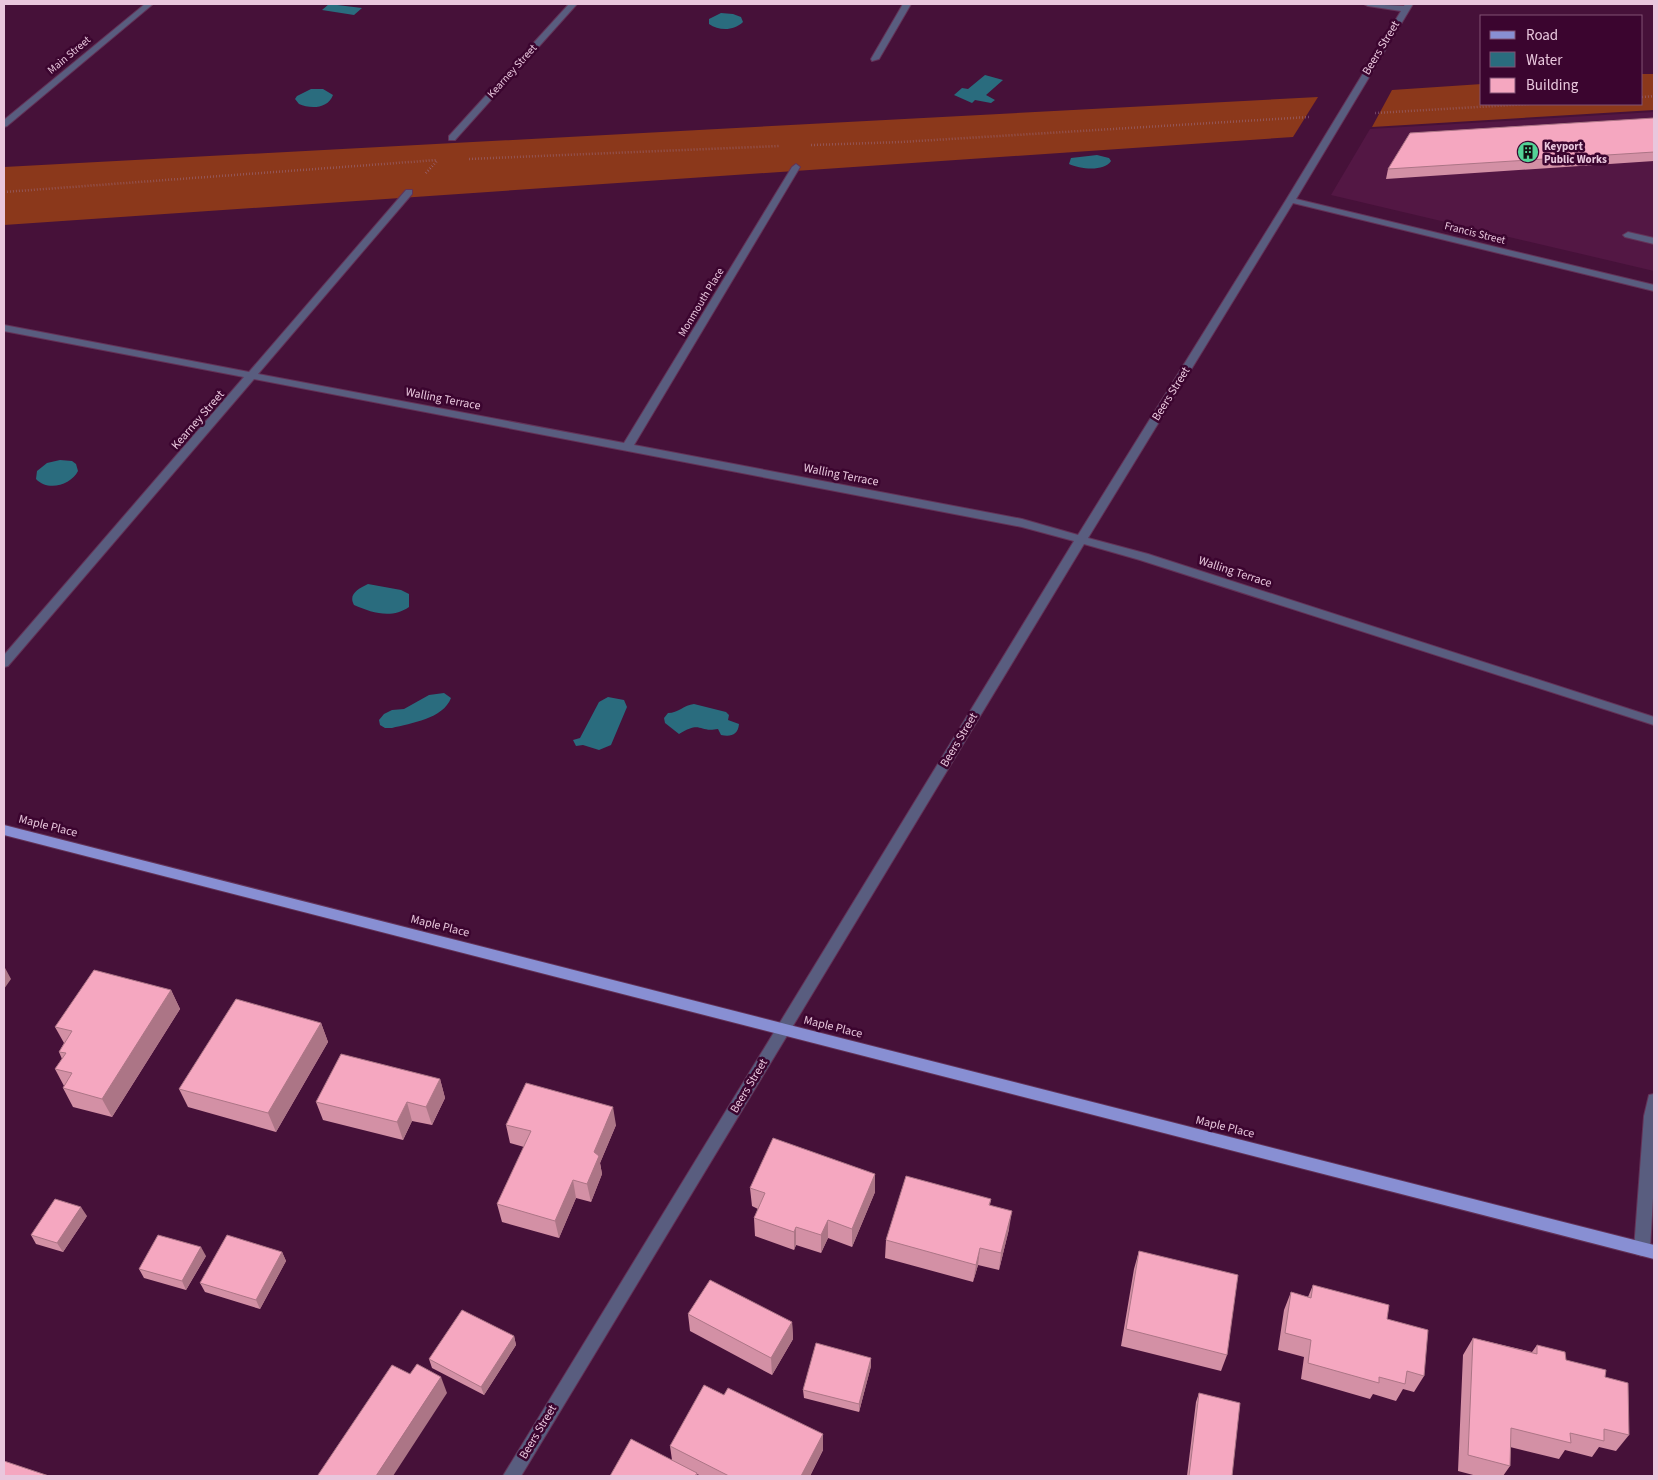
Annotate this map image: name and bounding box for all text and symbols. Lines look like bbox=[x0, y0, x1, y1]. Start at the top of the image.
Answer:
legend bbox=[1480, 15, 1643, 105]
street label: Beers Street bbox=[1358, 18, 1404, 78]
text: Road bbox=[1526, 25, 1558, 46]
street label: Main Street bbox=[44, 32, 94, 77]
street label: Kearney Street bbox=[484, 41, 540, 101]
text: Water bbox=[1526, 50, 1563, 71]
text: Building bbox=[1526, 75, 1579, 96]
place label: Keyport Public Works bbox=[1544, 139, 1607, 167]
building icon: Keyport Public Works bbox=[1516, 140, 1540, 164]
street label: Francis Street bbox=[1443, 218, 1507, 248]
street label: Monmouth Place bbox=[675, 264, 728, 339]
street label: Beers Street bbox=[1148, 364, 1194, 424]
street label: Walling Terrace bbox=[404, 383, 482, 415]
street label: Kearney Street bbox=[167, 387, 229, 453]
street label: Walling Terrace bbox=[802, 459, 880, 491]
street label: Walling Terrace bbox=[1196, 552, 1274, 592]
street label: Beers Street bbox=[936, 710, 982, 770]
street label: Maple Place bbox=[17, 811, 79, 842]
street label: Maple Place bbox=[409, 911, 471, 942]
street label: Maple Place bbox=[802, 1012, 864, 1043]
street label: Beers Street bbox=[726, 1056, 772, 1116]
street label: Maple Place bbox=[1194, 1112, 1256, 1143]
street label: Beers Street bbox=[515, 1402, 561, 1462]

